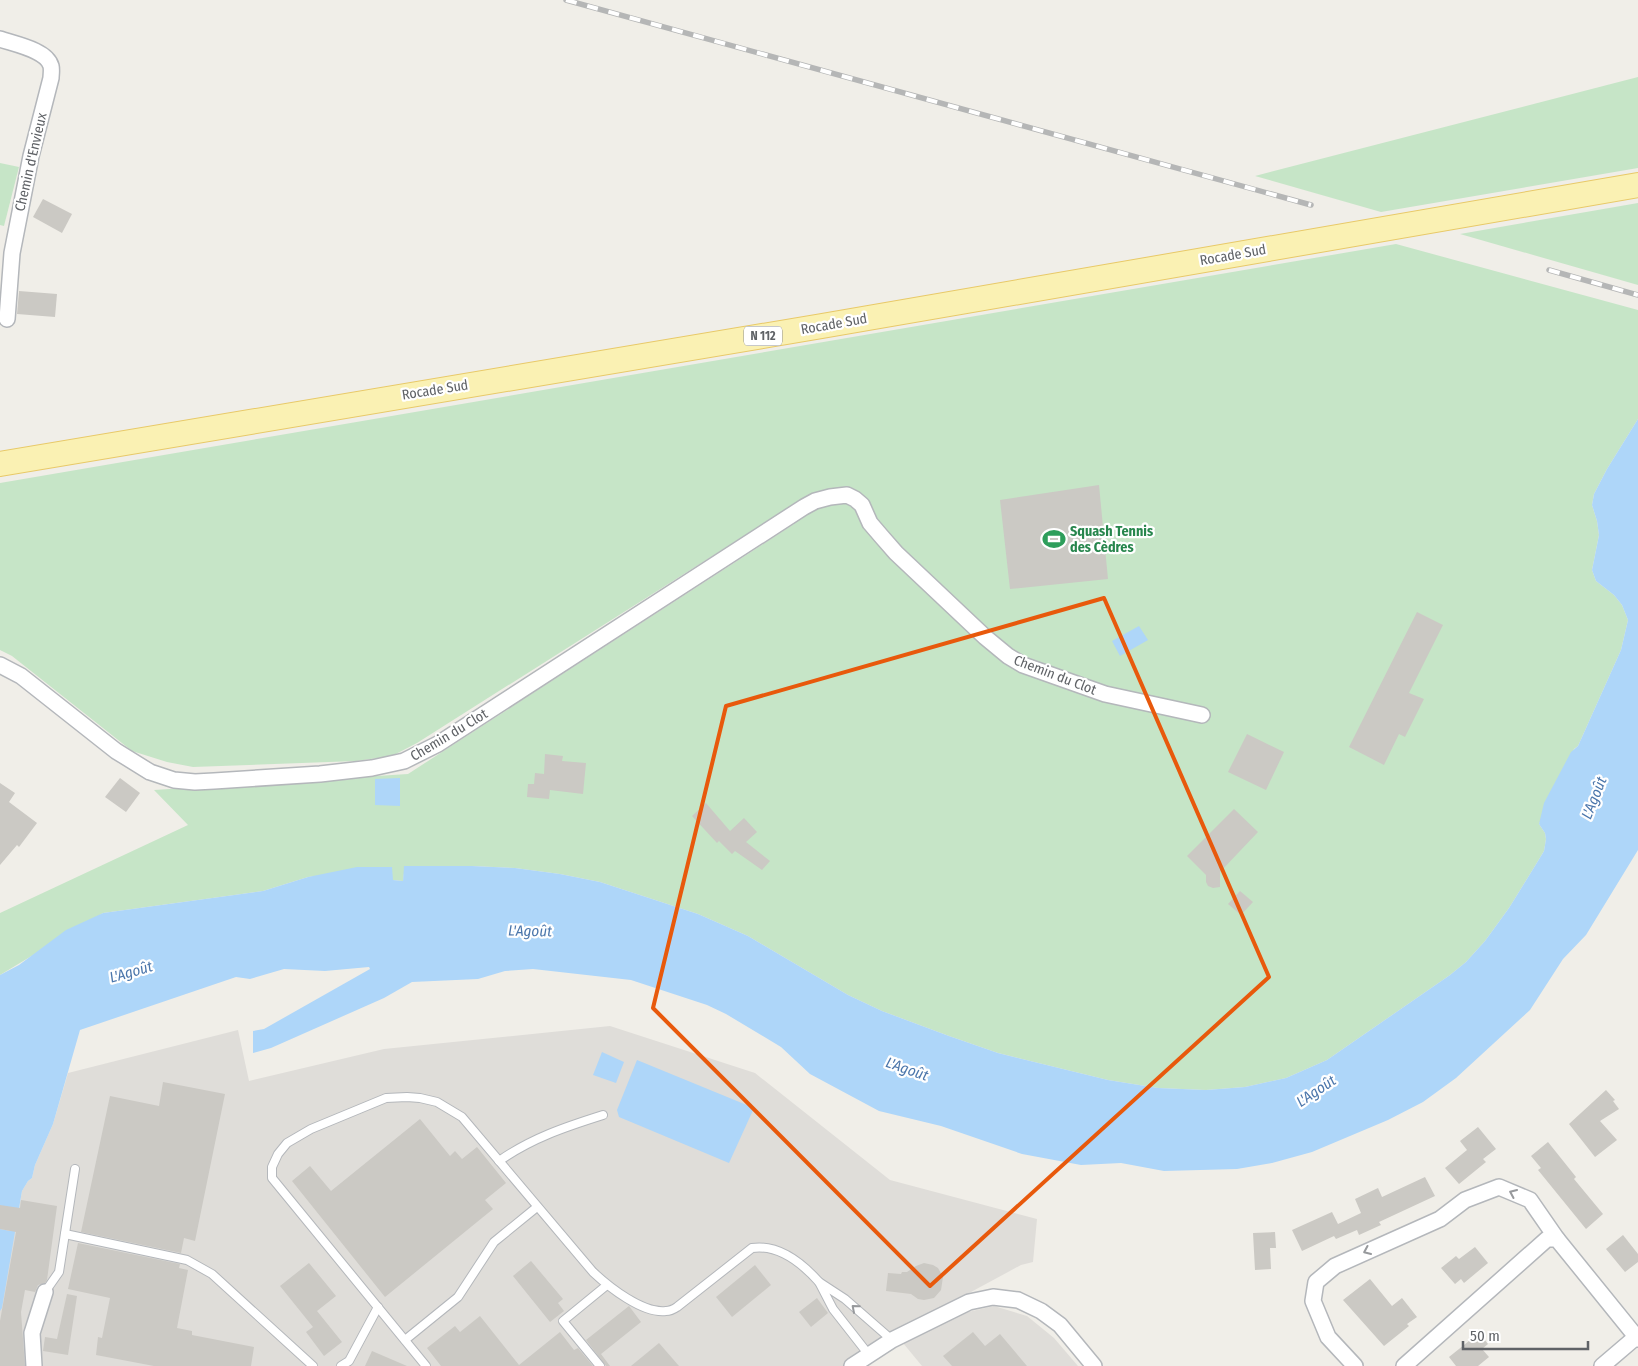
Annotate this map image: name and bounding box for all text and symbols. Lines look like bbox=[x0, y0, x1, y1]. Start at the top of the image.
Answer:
street label: Chemin d'Envieux bbox=[11, 110, 51, 213]
street label: Rocade Sud bbox=[1199, 241, 1267, 269]
street label: Rocade Sud bbox=[800, 310, 868, 338]
road number: N 112 bbox=[744, 326, 782, 346]
street label: Rocade Sud bbox=[401, 376, 469, 404]
place label: Squash Tennis des Cèdres bbox=[1070, 523, 1153, 556]
sports icon: Squash Tennis des Cèdres bbox=[1041, 526, 1067, 552]
street label: Chemin du Clot bbox=[1011, 651, 1099, 699]
street label: Chemin du Clot bbox=[407, 705, 491, 765]
water label: L'Agoût bbox=[1577, 774, 1611, 822]
water label: L'Agoût bbox=[508, 922, 552, 940]
water label: L'Agoût bbox=[107, 957, 155, 987]
water label: L'Agoût bbox=[883, 1053, 931, 1085]
water label: L'Agoût bbox=[1293, 1071, 1339, 1111]
one-way arrow bbox=[1509, 1188, 1518, 1199]
one-way arrow bbox=[1363, 1245, 1372, 1256]
one-way arrow bbox=[852, 1305, 861, 1314]
scale bar bbox=[1463, 1318, 1588, 1350]
text: 50 m bbox=[1470, 1327, 1500, 1345]

